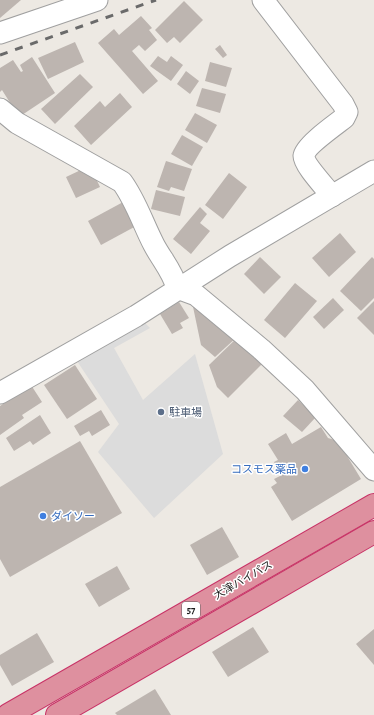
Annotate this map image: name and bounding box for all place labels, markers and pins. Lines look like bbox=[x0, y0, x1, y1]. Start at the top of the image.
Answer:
place label: 駐車場 bbox=[169, 406, 202, 418]
marker: 駐車場 bbox=[156, 407, 166, 417]
place label: コスモス薬品 bbox=[231, 464, 297, 475]
marker: コスモス薬品 bbox=[300, 464, 310, 474]
place label: ダイソー bbox=[51, 510, 95, 522]
marker: ダイソー bbox=[38, 511, 48, 521]

